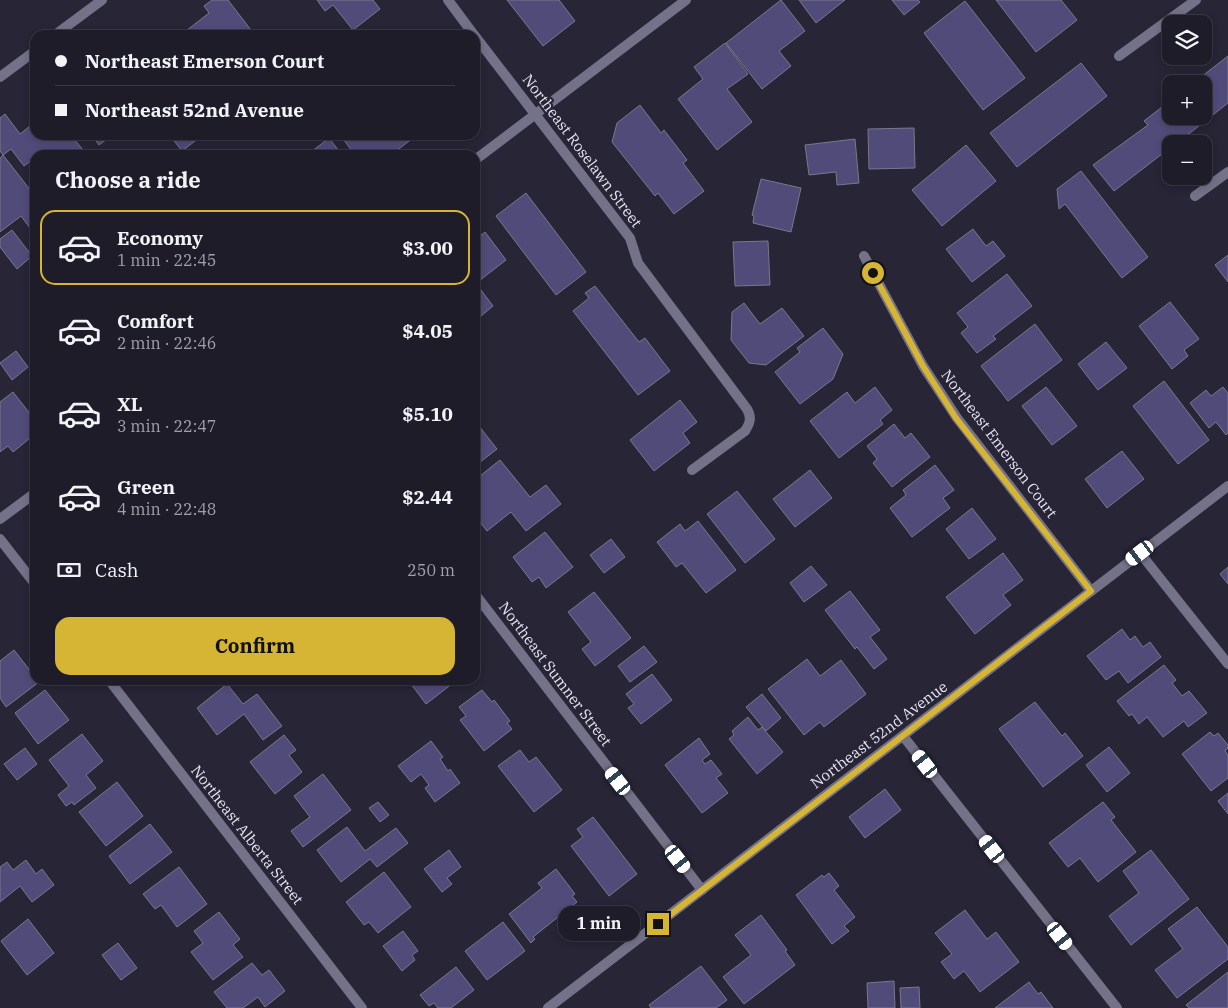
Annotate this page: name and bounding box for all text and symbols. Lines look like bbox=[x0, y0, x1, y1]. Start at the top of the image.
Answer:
map controls bbox=[1162, 15, 1212, 185]
button: layers bbox=[1162, 15, 1212, 65]
text: Northeast Emerson Court bbox=[85, 49, 324, 73]
street label: Northeast Roselawn Street bbox=[519, 70, 646, 231]
button: + bbox=[1162, 75, 1212, 125]
text: Northeast 52nd Avenue bbox=[85, 98, 304, 122]
button: − bbox=[1162, 135, 1212, 185]
text: Choose a ride bbox=[55, 165, 201, 194]
icon: car bbox=[57, 225, 102, 270]
text: Economy bbox=[117, 226, 203, 250]
text: $3.00 bbox=[402, 236, 453, 260]
text: 1 min · 22:45 bbox=[117, 250, 216, 270]
route start bbox=[862, 262, 884, 284]
icon: car bbox=[57, 308, 102, 353]
text: Comfort bbox=[117, 309, 194, 333]
text: $4.05 bbox=[402, 319, 453, 343]
text: 2 min · 22:46 bbox=[117, 333, 216, 353]
street label: Northeast Emerson Court bbox=[937, 366, 1061, 522]
icon: car bbox=[57, 391, 102, 436]
text: XL bbox=[117, 392, 143, 416]
text: $5.10 bbox=[402, 402, 453, 426]
text: 3 min · 22:47 bbox=[117, 416, 216, 436]
icon: car bbox=[57, 474, 102, 519]
text: Green bbox=[117, 475, 175, 499]
text: $2.44 bbox=[402, 485, 453, 509]
text: 4 min · 22:48 bbox=[117, 499, 216, 519]
car bbox=[1123, 538, 1156, 568]
icon: cash bbox=[55, 556, 83, 584]
text: Cash bbox=[95, 558, 139, 582]
text: 250 m bbox=[407, 560, 455, 580]
street label: Northeast Sumner Street bbox=[495, 598, 616, 750]
button: Confirm bbox=[55, 617, 455, 675]
street label: Northeast 52nd Avenue bbox=[806, 677, 951, 792]
car bbox=[909, 748, 940, 780]
street label: Northeast Alberta Street bbox=[187, 761, 308, 908]
car bbox=[602, 765, 633, 797]
car bbox=[976, 833, 1007, 865]
car bbox=[662, 843, 693, 875]
callout: 1 min bbox=[558, 906, 640, 942]
text: 1 min bbox=[577, 913, 621, 933]
route end bbox=[647, 913, 669, 935]
car bbox=[1044, 920, 1075, 952]

